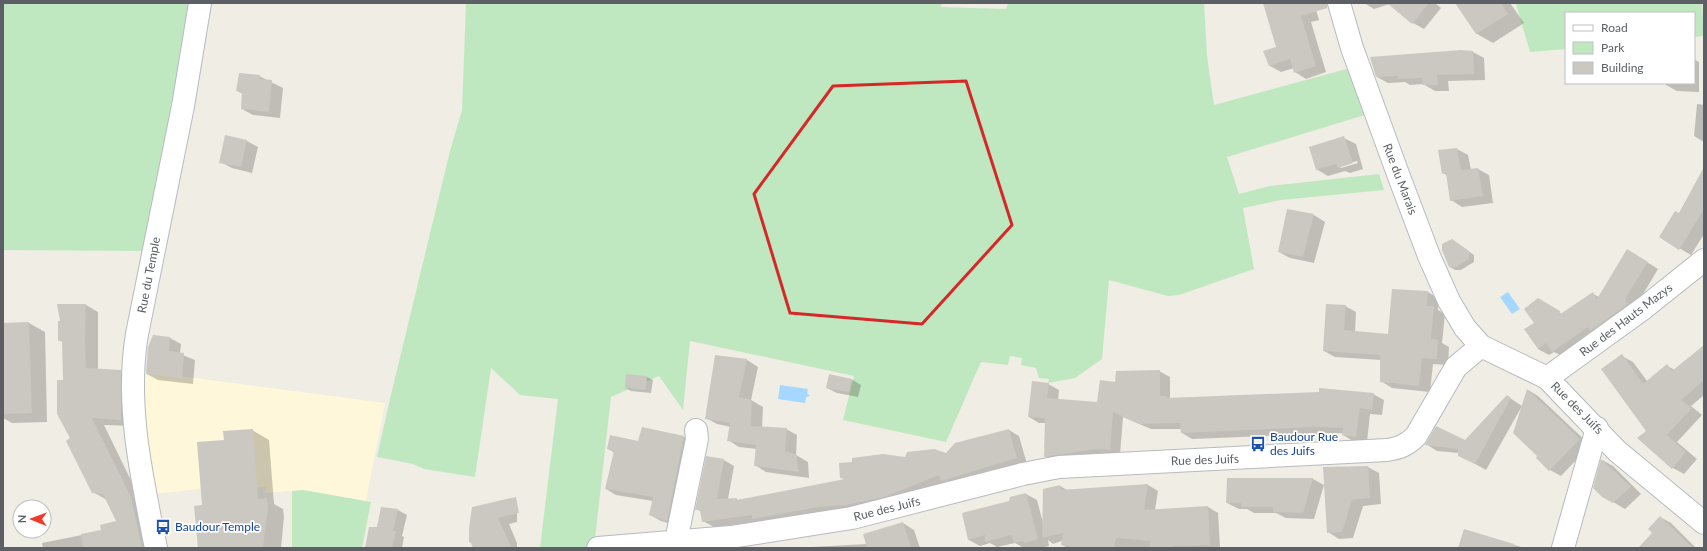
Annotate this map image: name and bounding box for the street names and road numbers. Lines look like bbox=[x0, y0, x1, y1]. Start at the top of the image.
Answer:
street label: Rue du Marais bbox=[1380, 141, 1421, 217]
street label: Rue du Temple bbox=[134, 236, 163, 314]
street label: Rue des Hauts Mazys bbox=[1576, 280, 1675, 359]
street label: Rue des Juifs bbox=[1548, 378, 1607, 437]
street label: Rue des Juifs bbox=[1171, 451, 1239, 468]
street label: Rue des Juifs bbox=[852, 493, 922, 524]

